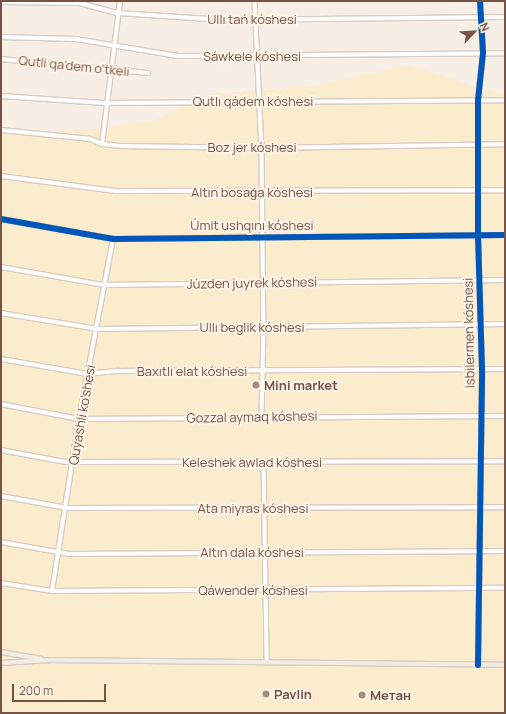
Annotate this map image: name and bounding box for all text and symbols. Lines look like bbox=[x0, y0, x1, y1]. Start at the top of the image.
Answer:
street label: Ullı tań kóshesi bbox=[207, 11, 297, 27]
north arrow bbox=[454, 12, 494, 52]
text: N bbox=[477, 20, 494, 33]
street label: Sáwkele kóshesi bbox=[203, 48, 301, 64]
street label: Qutli qa'dem o'tkeli bbox=[18, 52, 130, 80]
street label: Qutlı qádem kóshesi bbox=[193, 93, 313, 109]
street label: Boz jer kóshesi bbox=[208, 139, 296, 155]
street label: Altın bosaǵa kóshesi bbox=[191, 184, 313, 200]
street label: Úmit ushqını kóshesi bbox=[190, 217, 314, 233]
street label: Júzden juyrek kóshesi bbox=[187, 274, 317, 292]
street label: Isbilermen kóshesi bbox=[460, 278, 478, 388]
street label: Ullı beglik kóshesi bbox=[200, 319, 304, 335]
street label: Baxıtlı elat kóshesi bbox=[137, 363, 247, 379]
street label: Quyashli ko'shesi bbox=[66, 364, 98, 466]
place label: Mini market bbox=[264, 377, 338, 393]
marker: Mini market bbox=[251, 380, 261, 390]
street label: Gozzal aymaq kóshesi bbox=[186, 408, 318, 426]
street label: Keleshek awlad kóshesi bbox=[182, 454, 322, 470]
street label: Ata miyras kóshesi bbox=[198, 500, 308, 516]
street label: Altın dala kóshesi bbox=[200, 544, 304, 560]
street label: Qáwender kóshesi bbox=[198, 582, 308, 598]
scale bar bbox=[14, 676, 108, 702]
text: 200 m bbox=[19, 682, 53, 699]
place label: Pavlin bbox=[274, 686, 312, 702]
place label: Метан bbox=[370, 687, 411, 703]
marker: Pavlin bbox=[261, 689, 271, 699]
marker: Метан bbox=[357, 690, 367, 700]

